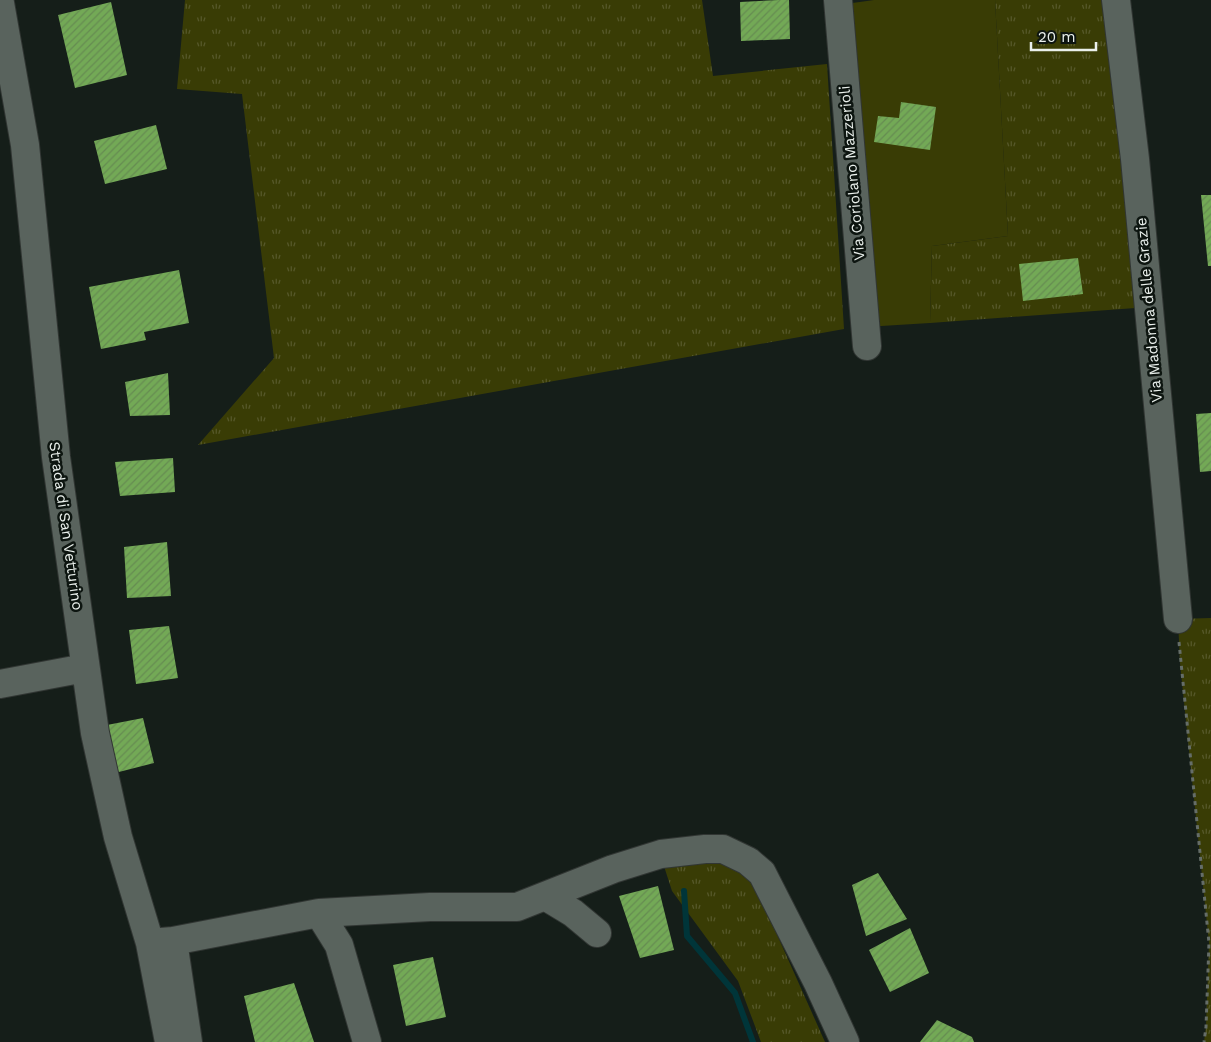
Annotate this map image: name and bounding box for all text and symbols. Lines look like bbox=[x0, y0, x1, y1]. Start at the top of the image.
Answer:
scale bar bbox=[1031, 20, 1096, 52]
text: 20 m bbox=[1038, 28, 1076, 46]
street label: Via Coriolano Mazzerioli bbox=[835, 85, 869, 261]
street label: Via Madonna delle Grazie bbox=[1132, 217, 1166, 403]
street label: Strada di San Vetturino bbox=[45, 441, 87, 611]

